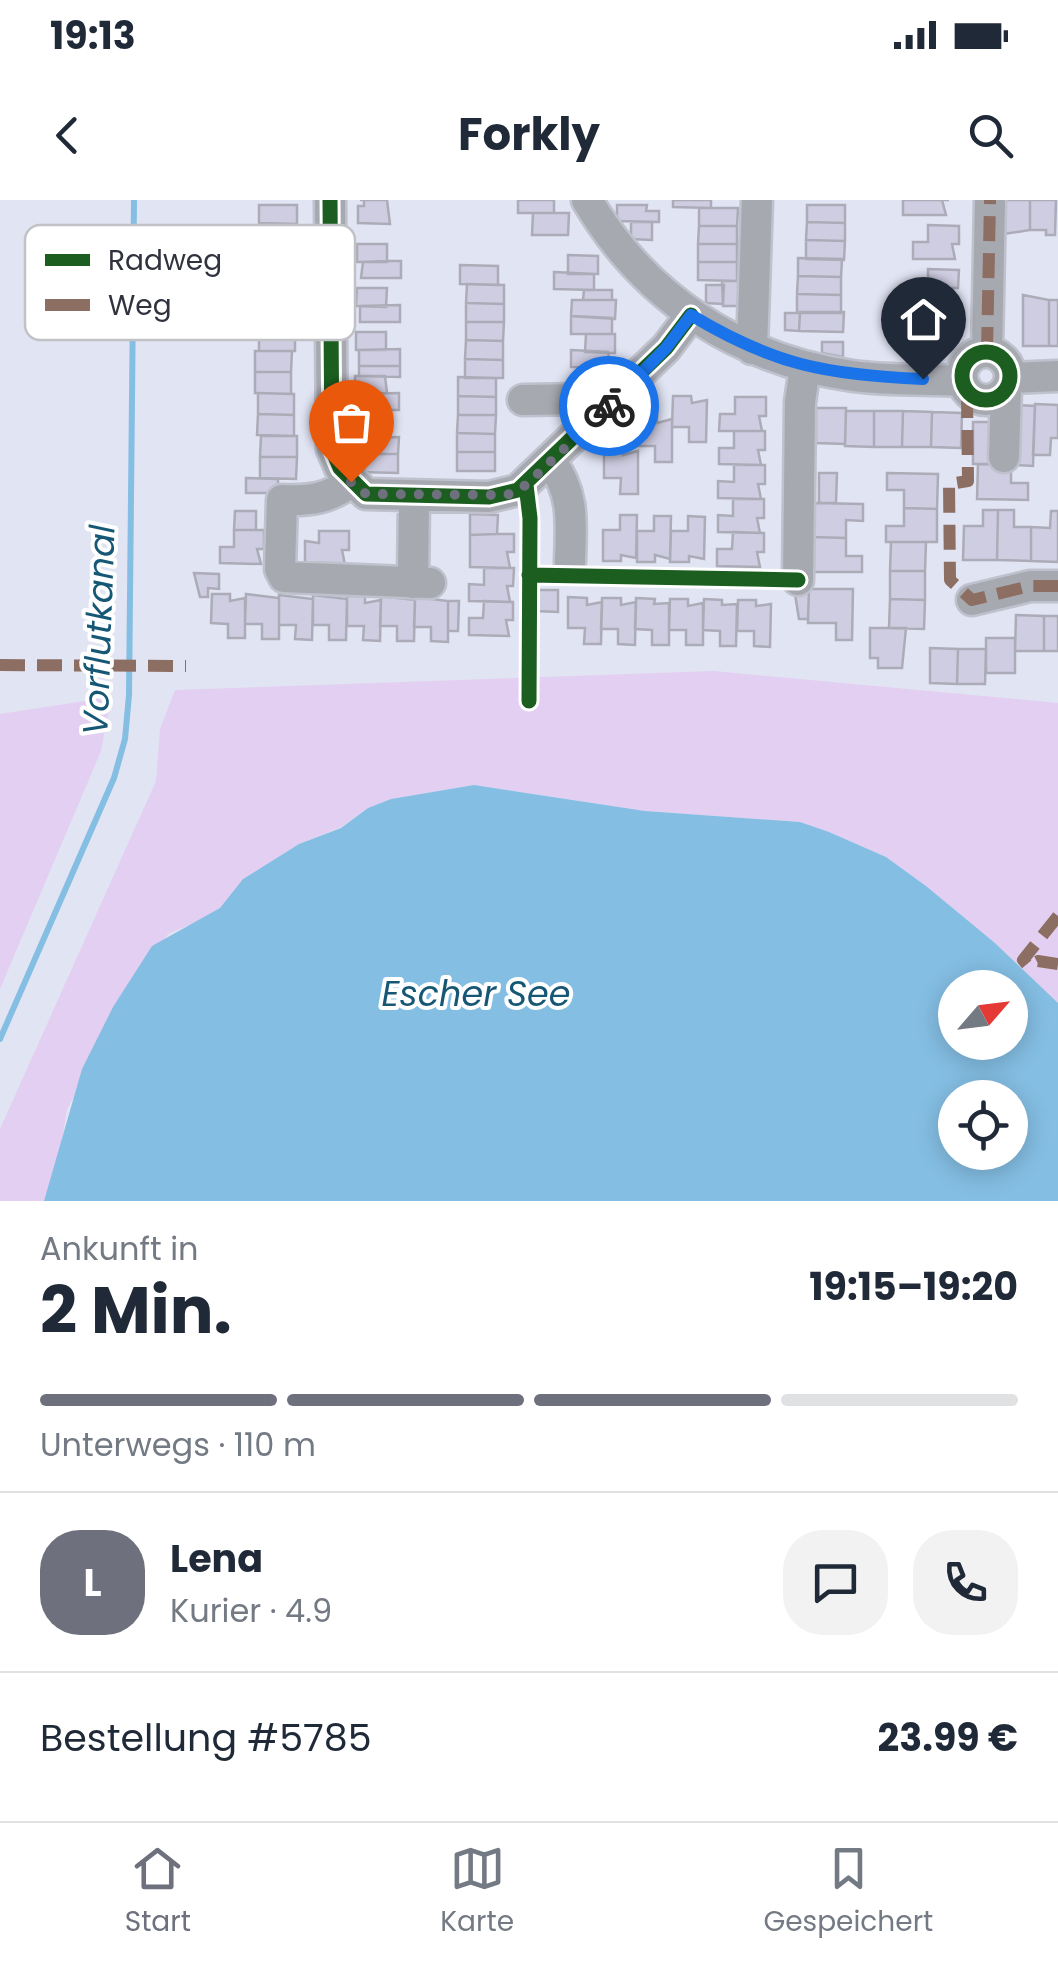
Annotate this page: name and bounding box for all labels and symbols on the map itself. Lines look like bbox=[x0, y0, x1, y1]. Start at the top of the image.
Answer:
legend bbox=[25, 225, 355, 340]
text: Radweg bbox=[108, 241, 222, 280]
pin bbox=[881, 277, 966, 380]
text: Weg bbox=[108, 286, 172, 325]
courier bbox=[559, 356, 659, 456]
pin bbox=[309, 380, 394, 483]
water label: Vorflutkanal bbox=[70, 523, 127, 736]
water label: Escher See bbox=[382, 969, 570, 1018]
north arrow bbox=[938, 970, 1028, 1060]

